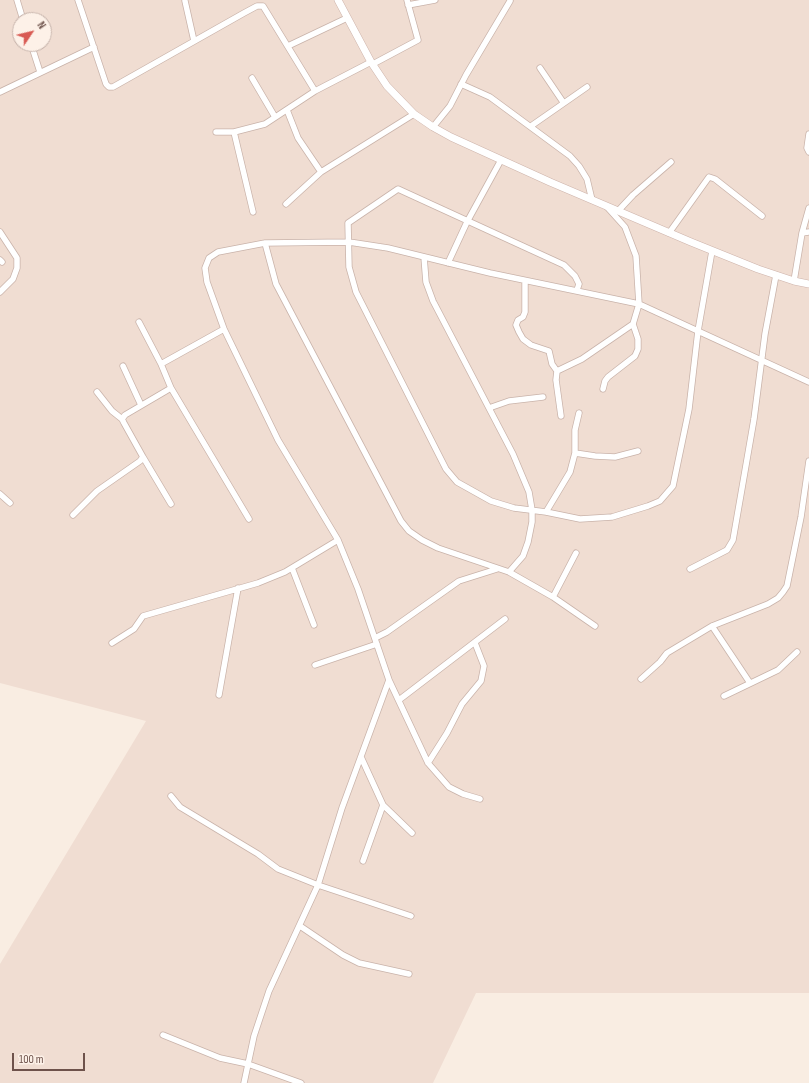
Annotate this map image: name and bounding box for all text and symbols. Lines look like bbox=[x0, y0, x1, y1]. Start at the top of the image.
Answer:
north arrow bbox=[12, 12, 52, 52]
text: N bbox=[34, 19, 48, 32]
scale bar bbox=[14, 1045, 87, 1071]
text: 100 m bbox=[19, 1052, 44, 1067]

